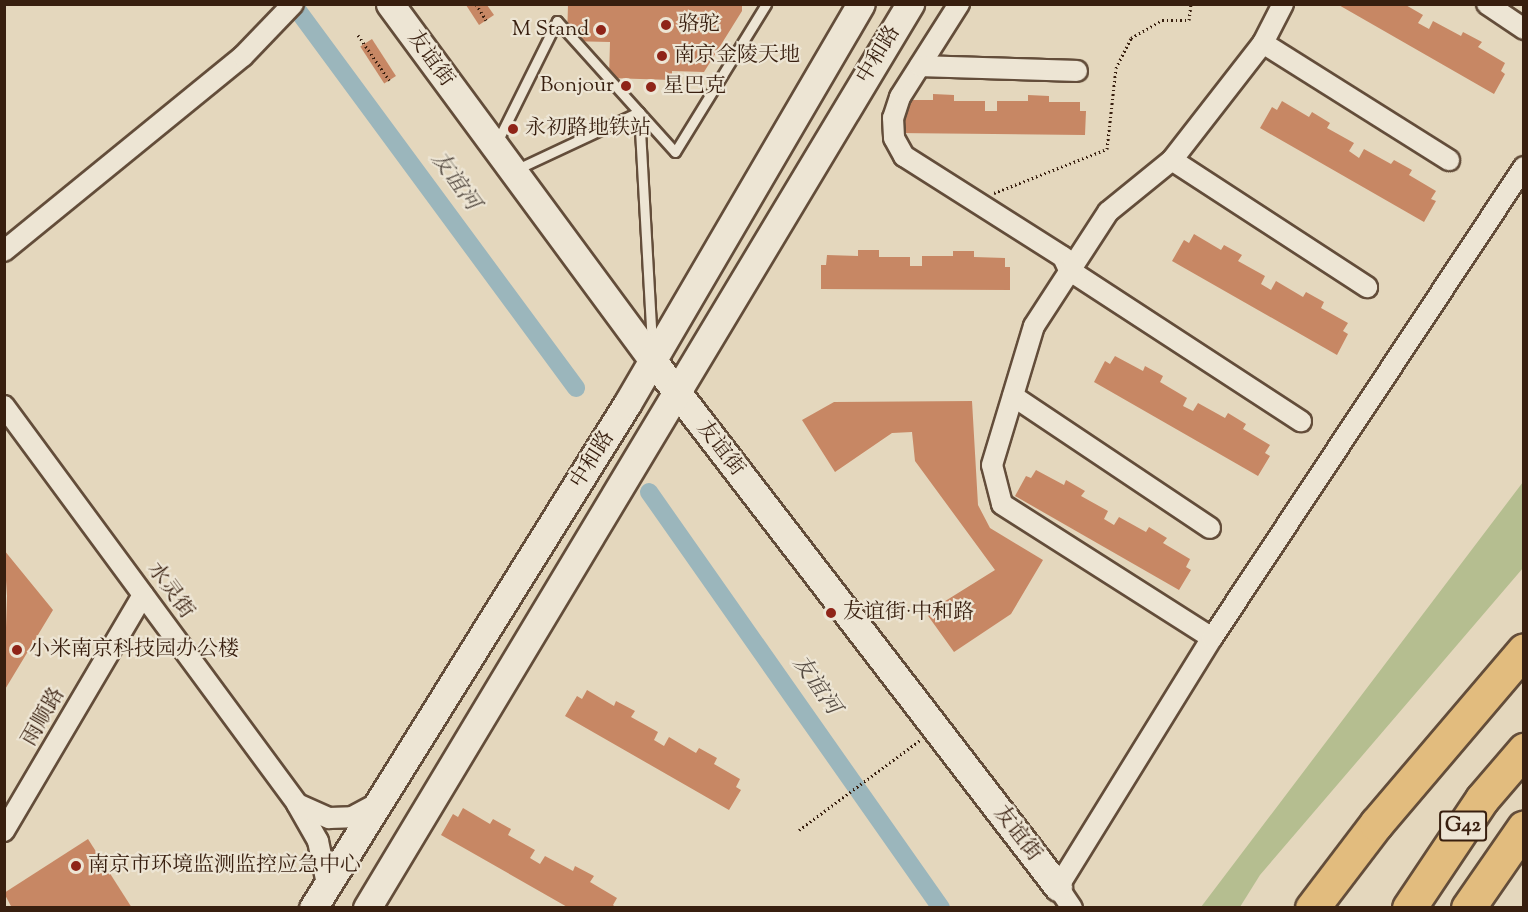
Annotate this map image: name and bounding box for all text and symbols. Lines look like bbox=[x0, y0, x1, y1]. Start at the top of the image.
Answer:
place label: 骆驼 bbox=[678, 12, 720, 38]
place label: M Stand bbox=[512, 17, 589, 43]
marker: 骆驼 bbox=[659, 18, 673, 32]
street label: 中和路 bbox=[852, 22, 906, 88]
marker: M Stand bbox=[594, 23, 608, 37]
street label: 友谊街 bbox=[401, 26, 459, 92]
place label: 南京金陵天地 bbox=[674, 43, 800, 69]
marker: 南京金陵天地 bbox=[655, 49, 669, 63]
place label: Bonjour bbox=[540, 73, 614, 99]
place label: 星巴克 bbox=[663, 74, 726, 100]
marker: Bonjour bbox=[619, 79, 633, 93]
marker: 星巴克 bbox=[644, 80, 658, 94]
place label: 永初路地铁站 bbox=[525, 116, 651, 142]
marker: 永初路地铁站 bbox=[506, 122, 520, 136]
water label: 友谊河 bbox=[424, 148, 484, 216]
street label: 友谊街 bbox=[691, 416, 749, 482]
street label: 中和路 bbox=[566, 427, 620, 493]
street label: 水灵街 bbox=[141, 558, 199, 624]
place label: 友谊街·中和路 bbox=[843, 600, 974, 626]
marker: 友谊街·中和路 bbox=[824, 606, 838, 620]
place label: 小米南京科技园办公楼 bbox=[29, 637, 239, 663]
marker: 小米南京科技园办公楼 bbox=[10, 643, 24, 657]
water label: 友谊河 bbox=[785, 651, 845, 721]
street label: 雨顺路 bbox=[17, 683, 71, 751]
street label: 友谊街 bbox=[988, 801, 1046, 867]
road number: G42 bbox=[1439, 809, 1487, 843]
place label: 南京市环境监测监控应急中心 bbox=[88, 853, 361, 879]
marker: 南京市环境监测监控应急中心 bbox=[69, 859, 83, 873]

